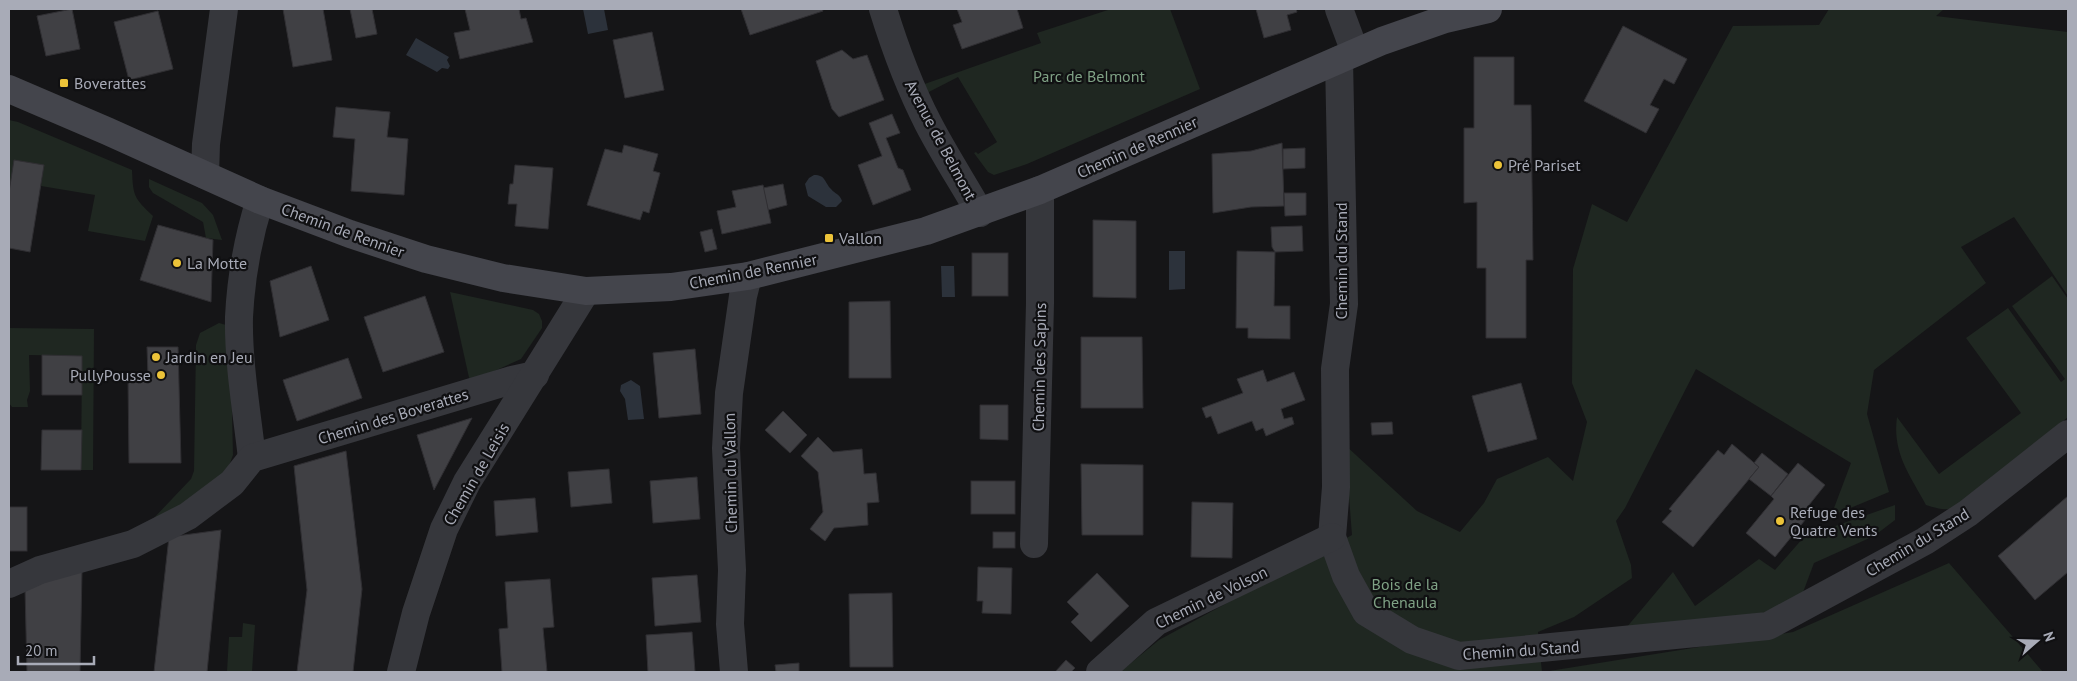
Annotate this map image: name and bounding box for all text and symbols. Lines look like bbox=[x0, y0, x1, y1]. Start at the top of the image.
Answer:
park label: Parc de Belmont bbox=[1033, 66, 1145, 86]
place label: Boverattes bbox=[74, 73, 147, 93]
marker: Boverattes bbox=[58, 77, 70, 89]
street label: Avenue de Belmont bbox=[901, 77, 981, 204]
street label: Chemin de Rennier bbox=[1074, 111, 1201, 182]
place label: Pré Pariset bbox=[1508, 155, 1581, 175]
marker: Pré Pariset bbox=[1492, 159, 1504, 171]
street label: Chemin de Rennier bbox=[279, 198, 408, 262]
street label: Chemin du Stand bbox=[1331, 202, 1351, 320]
place label: Vallon bbox=[838, 228, 882, 248]
marker: Vallon bbox=[823, 232, 835, 244]
street label: Chemin de Rennier bbox=[687, 249, 819, 293]
place label: La Motte bbox=[187, 253, 247, 273]
marker: La Motte bbox=[171, 257, 183, 269]
street label: Chemin des Sapins bbox=[1028, 302, 1050, 432]
place label: Jardin en Jeu bbox=[165, 347, 253, 367]
marker: Jardin en Jeu bbox=[150, 351, 162, 363]
place label: PullyPousse bbox=[70, 365, 151, 385]
marker: PullyPousse bbox=[155, 369, 167, 381]
street label: Chemin des Boverattes bbox=[315, 384, 471, 448]
street label: Chemin du Vallon bbox=[719, 413, 741, 533]
street label: Chemin de Leisis bbox=[439, 419, 513, 529]
place label: Refuge des Quatre Vents bbox=[1790, 502, 1878, 540]
street label: Chemin du Stand bbox=[1862, 503, 1972, 581]
marker: Refuge des Quatre Vents bbox=[1774, 515, 1786, 527]
street label: Chemin de Volson bbox=[1152, 561, 1270, 633]
park label: Bois de la Chenaula bbox=[1372, 574, 1438, 612]
north arrow bbox=[2012, 616, 2062, 666]
text: N bbox=[2039, 629, 2059, 644]
scale bar bbox=[18, 634, 94, 666]
street label: Chemin du Stand bbox=[1462, 636, 1580, 664]
text: 20 m bbox=[25, 641, 58, 660]

